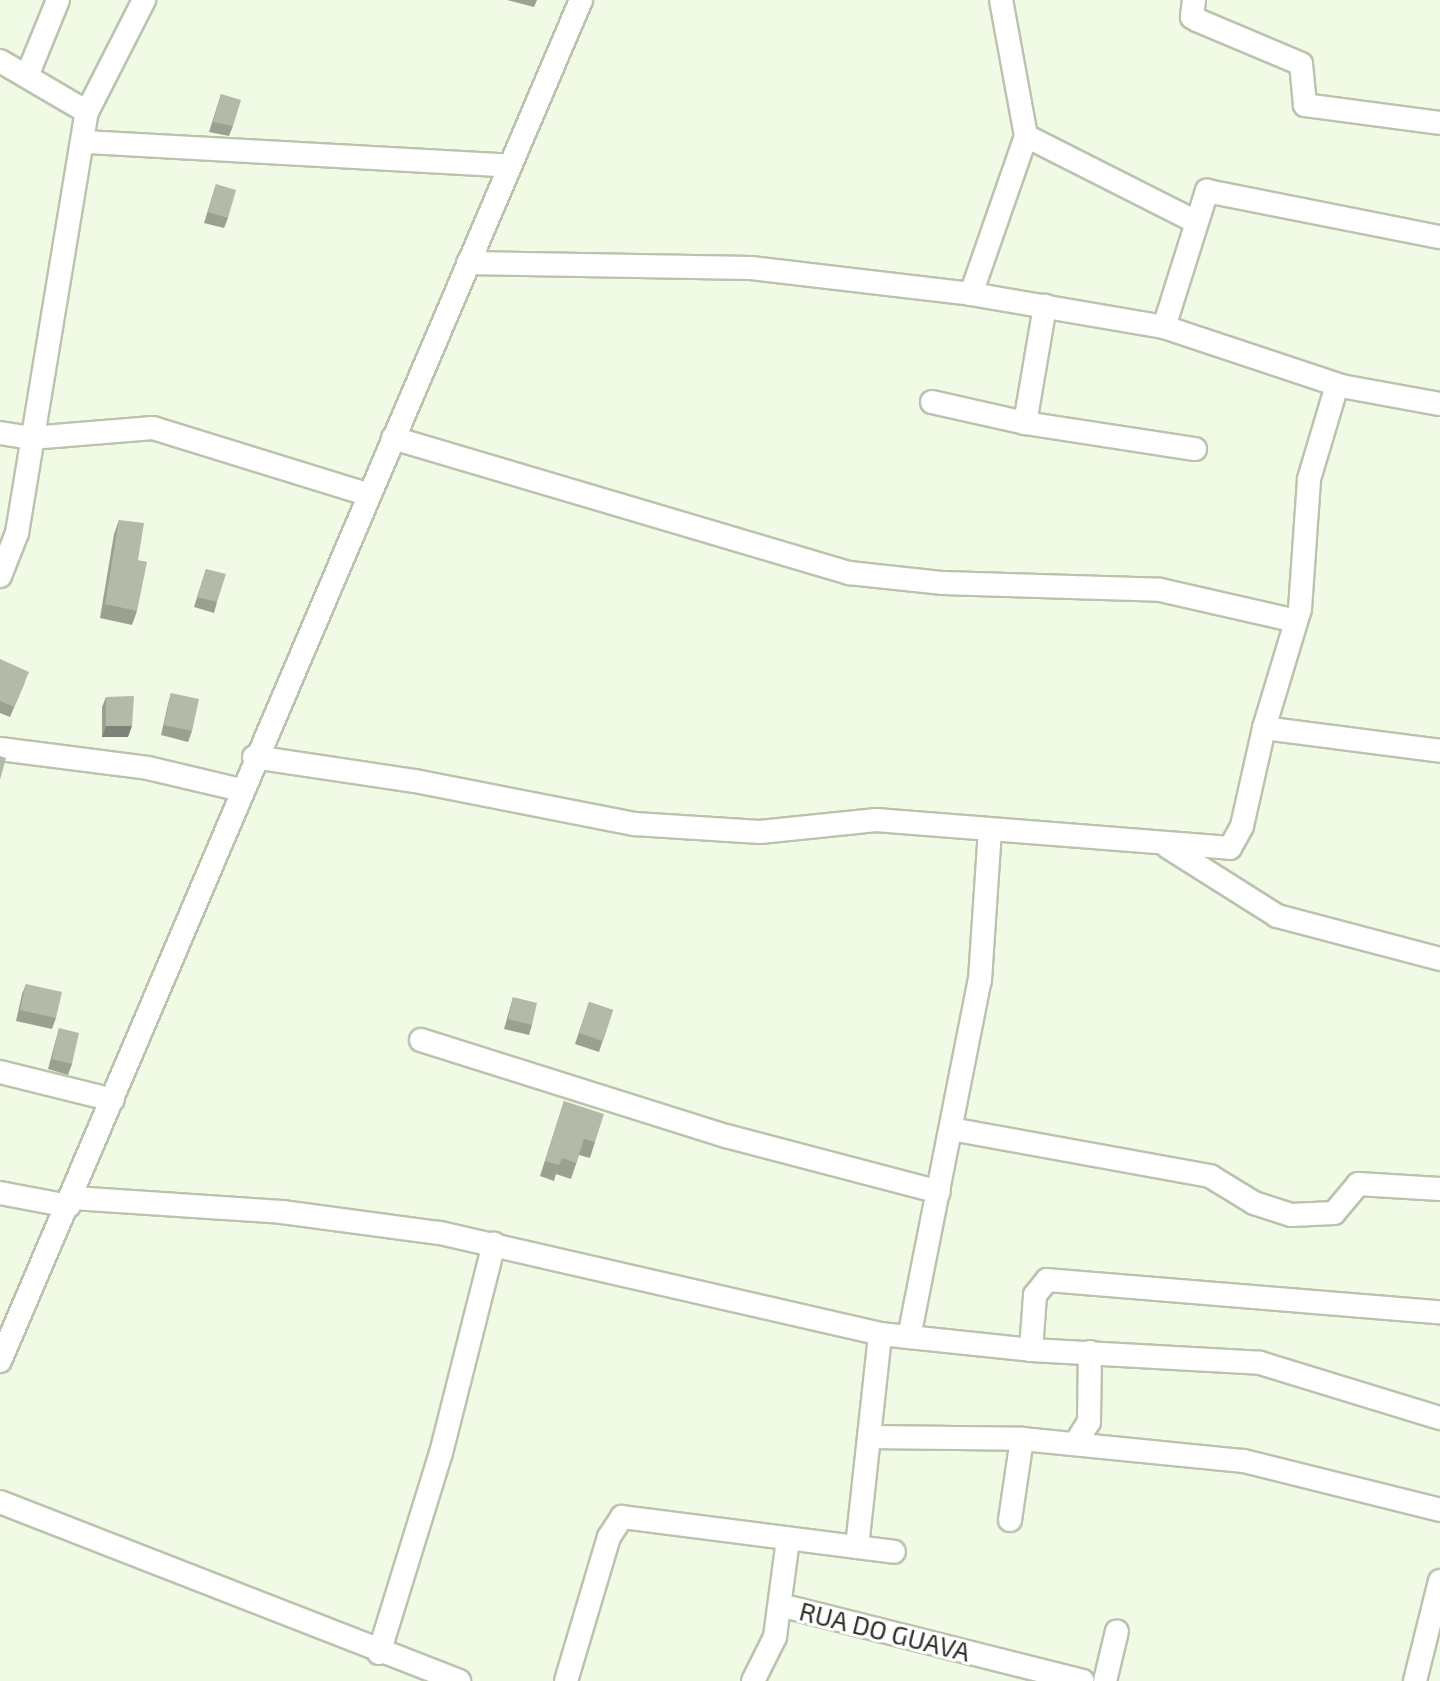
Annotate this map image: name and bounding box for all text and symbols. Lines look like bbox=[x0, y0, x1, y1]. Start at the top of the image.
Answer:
street label: RUA DO GUAVA bbox=[796, 1595, 974, 1667]

